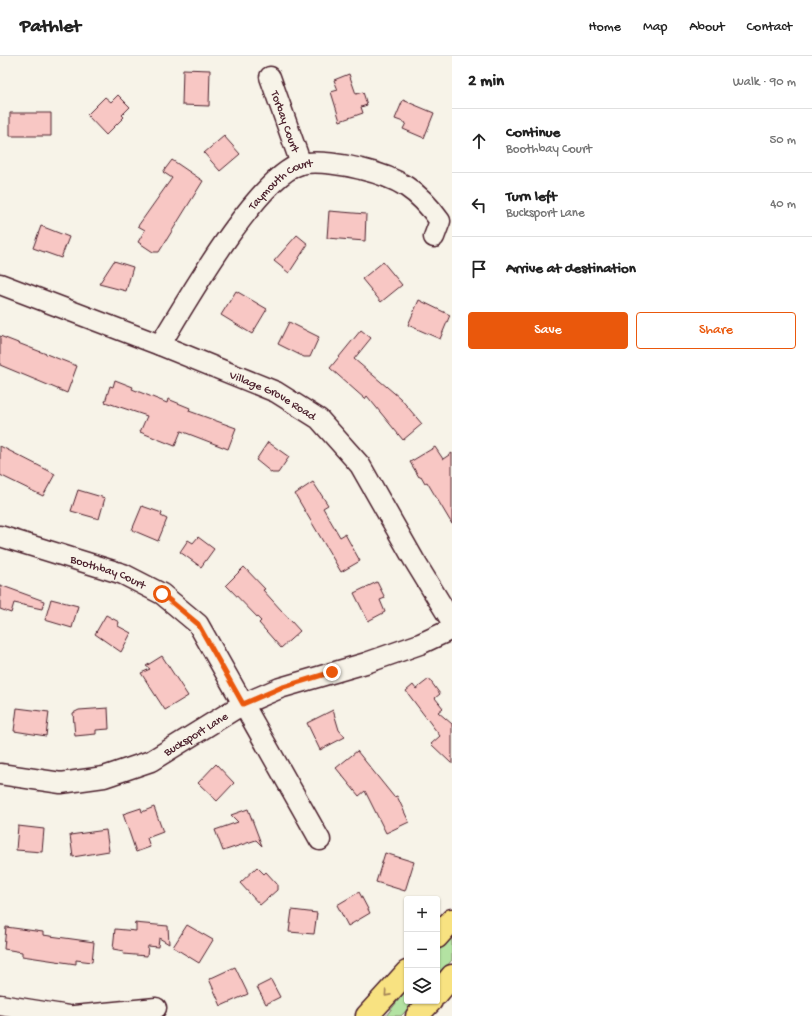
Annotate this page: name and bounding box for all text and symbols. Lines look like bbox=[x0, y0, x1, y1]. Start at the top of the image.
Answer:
text: Pathlet bbox=[20, 16, 81, 39]
text: Home bbox=[589, 19, 621, 36]
text: Map bbox=[643, 19, 667, 36]
text: About bbox=[689, 19, 725, 36]
text: Contact bbox=[747, 19, 792, 36]
text: 2 min bbox=[468, 72, 504, 92]
text: Walk · 90 m bbox=[733, 75, 796, 90]
street label: Torbay Court bbox=[266, 88, 302, 156]
text: Continue bbox=[506, 124, 560, 142]
icon: ahead bbox=[468, 130, 490, 152]
text: 50 m bbox=[769, 133, 796, 148]
text: Boothbay Court bbox=[506, 142, 592, 157]
street label: Taymouth Court bbox=[246, 157, 314, 214]
text: Turn left bbox=[506, 188, 557, 206]
icon: left bbox=[468, 194, 490, 216]
text: 40 m bbox=[770, 197, 796, 212]
text: Bucksport Lane bbox=[506, 206, 585, 221]
icon: arrive bbox=[468, 258, 490, 280]
text: Arrive at destination bbox=[506, 260, 636, 278]
button: Save bbox=[468, 312, 628, 349]
button: Share bbox=[636, 312, 796, 349]
street label: Village Grove Road bbox=[226, 368, 319, 425]
street label: Boothbay Court bbox=[67, 553, 148, 594]
route start bbox=[153, 585, 171, 603]
route end bbox=[323, 663, 341, 681]
street label: Bucksport Lane bbox=[161, 710, 232, 761]
map controls bbox=[404, 896, 440, 1004]
button: + bbox=[404, 896, 440, 932]
button: − bbox=[404, 932, 440, 968]
button: layers bbox=[404, 968, 440, 1004]
one-way arrow bbox=[384, 989, 392, 997]

